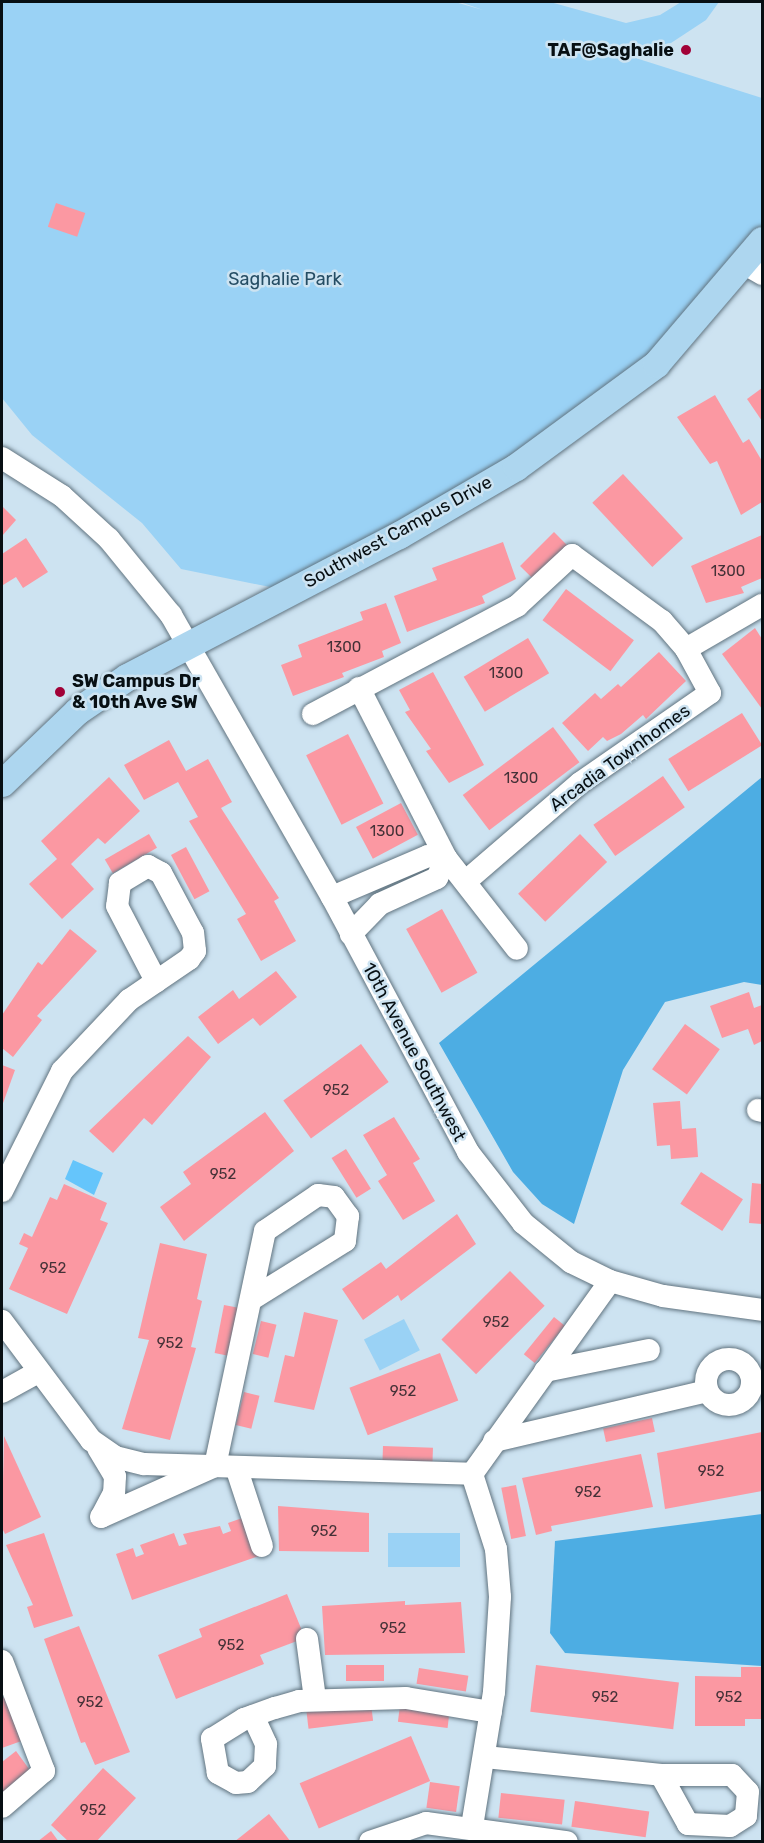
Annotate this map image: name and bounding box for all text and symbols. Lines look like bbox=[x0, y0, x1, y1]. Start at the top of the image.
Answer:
place label: TAF@Saghalie bbox=[547, 39, 674, 61]
marker: TAF@Saghalie bbox=[679, 43, 693, 57]
park label: Saghalie Park bbox=[228, 268, 342, 290]
street label: Southwest Campus Drive bbox=[300, 471, 496, 593]
house number: 1300 bbox=[711, 563, 745, 581]
house number: 1300 bbox=[327, 639, 361, 657]
house number: 1300 bbox=[489, 665, 523, 683]
place label: SW Campus Dr & 10th Ave SW bbox=[72, 671, 200, 714]
marker: SW Campus Dr & 10th Ave SW bbox=[53, 685, 67, 699]
street label: Arcadia Townhomes bbox=[545, 700, 695, 816]
house number: 1300 bbox=[504, 770, 538, 788]
house number: 1300 bbox=[370, 823, 404, 841]
street label: 10th Avenue Southwest bbox=[358, 959, 470, 1145]
house number: 952 bbox=[323, 1082, 349, 1100]
house number: 952 bbox=[210, 1166, 236, 1184]
house number: 952 bbox=[40, 1260, 66, 1278]
house number: 952 bbox=[483, 1314, 509, 1332]
house number: 952 bbox=[157, 1335, 183, 1353]
house number: 952 bbox=[390, 1383, 416, 1401]
house number: 952 bbox=[698, 1463, 724, 1481]
house number: 952 bbox=[575, 1484, 601, 1502]
house number: 952 bbox=[311, 1523, 337, 1541]
house number: 952 bbox=[380, 1620, 406, 1638]
house number: 952 bbox=[218, 1637, 244, 1655]
house number: 952 bbox=[592, 1689, 618, 1707]
house number: 952 bbox=[716, 1689, 742, 1707]
house number: 952 bbox=[77, 1694, 103, 1712]
house number: 952 bbox=[80, 1802, 106, 1820]

